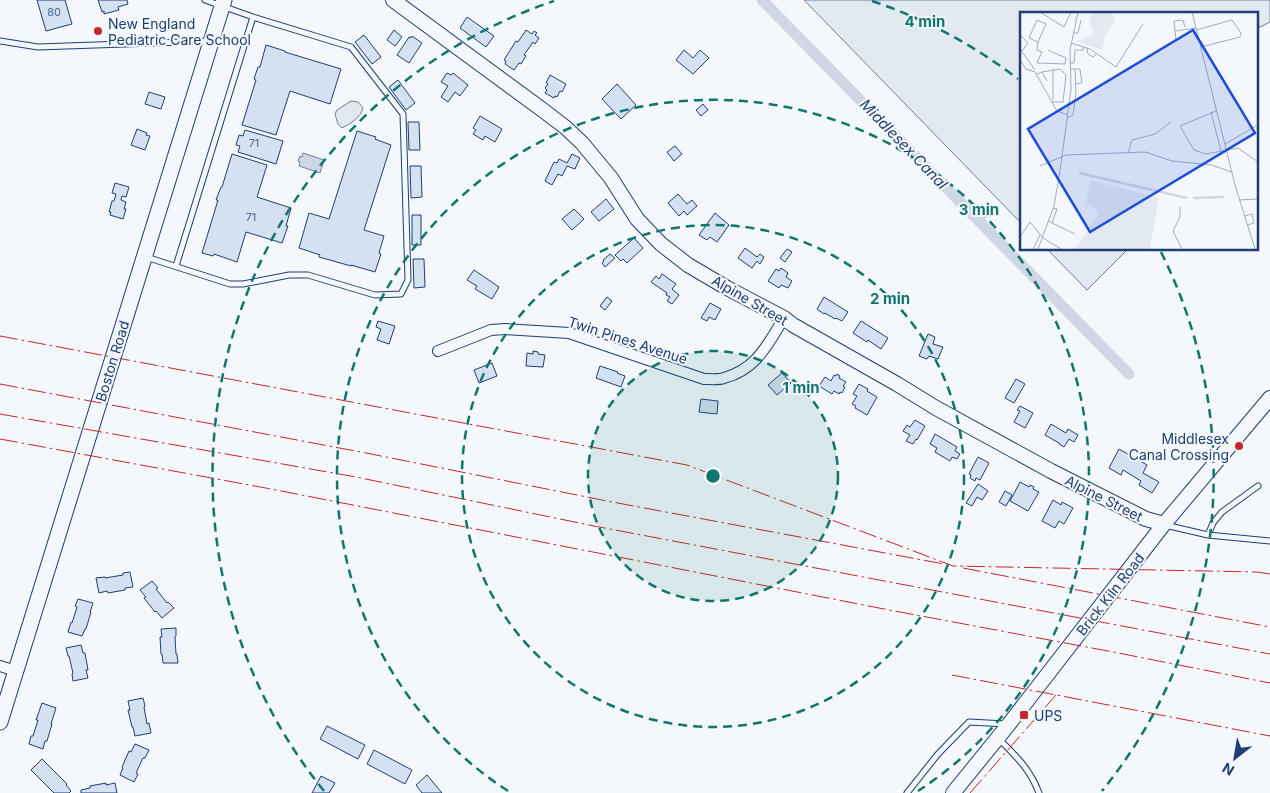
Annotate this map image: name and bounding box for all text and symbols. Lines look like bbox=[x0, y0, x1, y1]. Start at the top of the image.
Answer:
house number: 80 bbox=[47, 5, 61, 19]
text: 4 min bbox=[905, 12, 945, 31]
inset map bbox=[1020, 12, 1258, 250]
place label: New England Pediatric Care School bbox=[108, 15, 251, 48]
marker: New England Pediatric Care School bbox=[92, 25, 104, 37]
water label: Middlesex Canal bbox=[856, 95, 952, 193]
house number: 71 bbox=[249, 136, 259, 150]
text: 3 min bbox=[959, 200, 999, 219]
house number: 71 bbox=[246, 210, 256, 224]
street label: Alpine Street bbox=[709, 271, 791, 329]
text: 2 min bbox=[870, 289, 910, 308]
street label: Twin Pines Avenue bbox=[566, 313, 690, 367]
street label: Boston Road bbox=[92, 318, 132, 404]
text: 1 min bbox=[782, 378, 820, 397]
place label: Middlesex Canal Crossing bbox=[1129, 430, 1229, 463]
marker: Middlesex Canal Crossing bbox=[1233, 440, 1245, 452]
centre of rings bbox=[704, 467, 722, 485]
street label: Alpine Street bbox=[1062, 471, 1146, 525]
street label: Brick Kiln Road bbox=[1073, 549, 1147, 639]
place label: UPS bbox=[1034, 707, 1062, 724]
marker: UPS bbox=[1018, 709, 1030, 721]
north arrow bbox=[1210, 733, 1260, 783]
text: N bbox=[1219, 760, 1237, 780]

